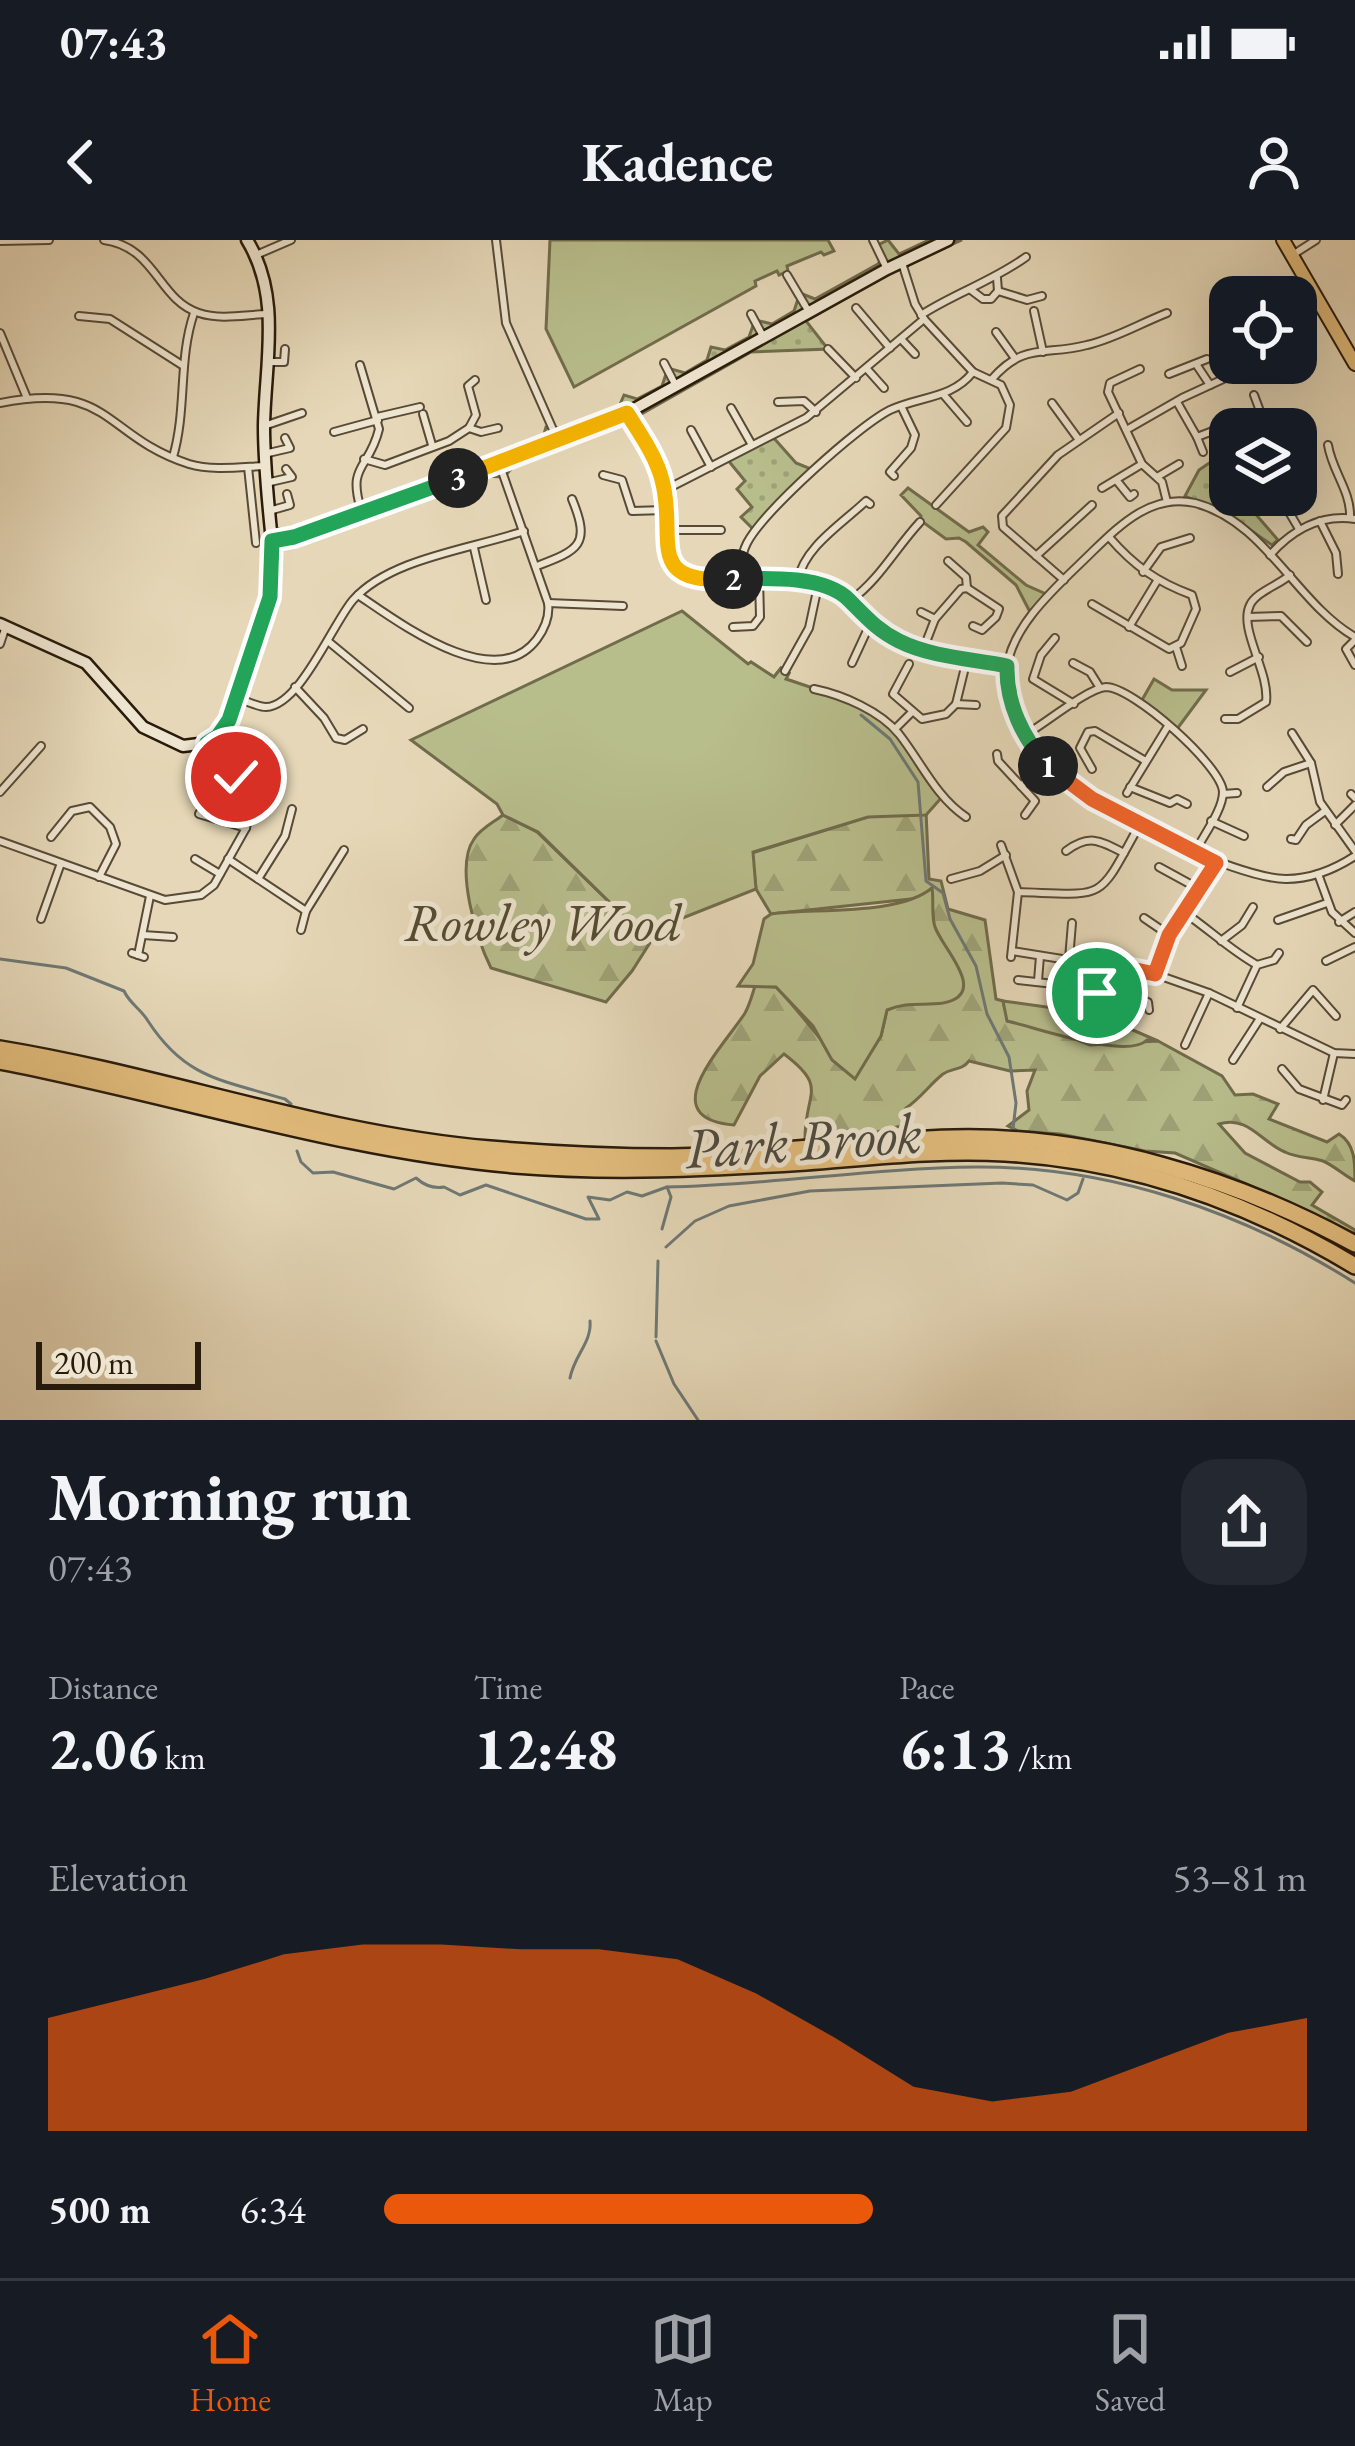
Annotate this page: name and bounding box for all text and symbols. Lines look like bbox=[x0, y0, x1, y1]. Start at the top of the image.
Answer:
text: 07:43 bbox=[60, 13, 168, 71]
text: Kadence bbox=[582, 127, 773, 197]
icon: back bbox=[48, 129, 114, 195]
icon: person bbox=[1241, 129, 1307, 195]
map controls bbox=[1209, 276, 1317, 516]
button: locate bbox=[1209, 276, 1317, 384]
button: layers bbox=[1209, 408, 1317, 516]
pin: 3 bbox=[428, 448, 488, 508]
text: 3 bbox=[449, 456, 467, 499]
pin: 2 bbox=[703, 549, 763, 609]
text: 2 bbox=[724, 557, 742, 600]
pin bbox=[185, 726, 287, 828]
pin: 1 bbox=[1018, 736, 1078, 796]
icon: check bbox=[203, 744, 269, 810]
text: 1 bbox=[1039, 744, 1057, 787]
park label: Rowley Wood bbox=[404, 887, 683, 957]
pin bbox=[1046, 942, 1148, 1044]
icon: arrive bbox=[1064, 960, 1130, 1026]
water label: Park Brook bbox=[682, 1095, 924, 1185]
scale bar bbox=[36, 1336, 201, 1389]
text: 200 m bbox=[54, 1341, 134, 1384]
text: Morning run bbox=[48, 1454, 412, 1540]
button: share bbox=[1181, 1459, 1307, 1585]
text: 07:43 bbox=[48, 1542, 133, 1593]
text: Distance bbox=[48, 1666, 158, 1709]
text: Time bbox=[474, 1666, 542, 1709]
text: Pace bbox=[899, 1666, 955, 1709]
text: 2.06 bbox=[48, 1709, 158, 1787]
text: 12:48 bbox=[474, 1709, 618, 1787]
text: 6:13 bbox=[899, 1709, 1011, 1787]
text: km bbox=[158, 1736, 206, 1779]
text: /km bbox=[1011, 1736, 1072, 1779]
text: Elevation bbox=[48, 1852, 188, 1903]
text: 53–81 m bbox=[1173, 1852, 1307, 1903]
text: 500 m bbox=[48, 2184, 151, 2235]
text: 6:34 bbox=[240, 2184, 306, 2235]
tab: Home bbox=[189, 2306, 271, 2421]
tab: Map bbox=[650, 2306, 716, 2421]
tab: Saved bbox=[1095, 2306, 1166, 2421]

